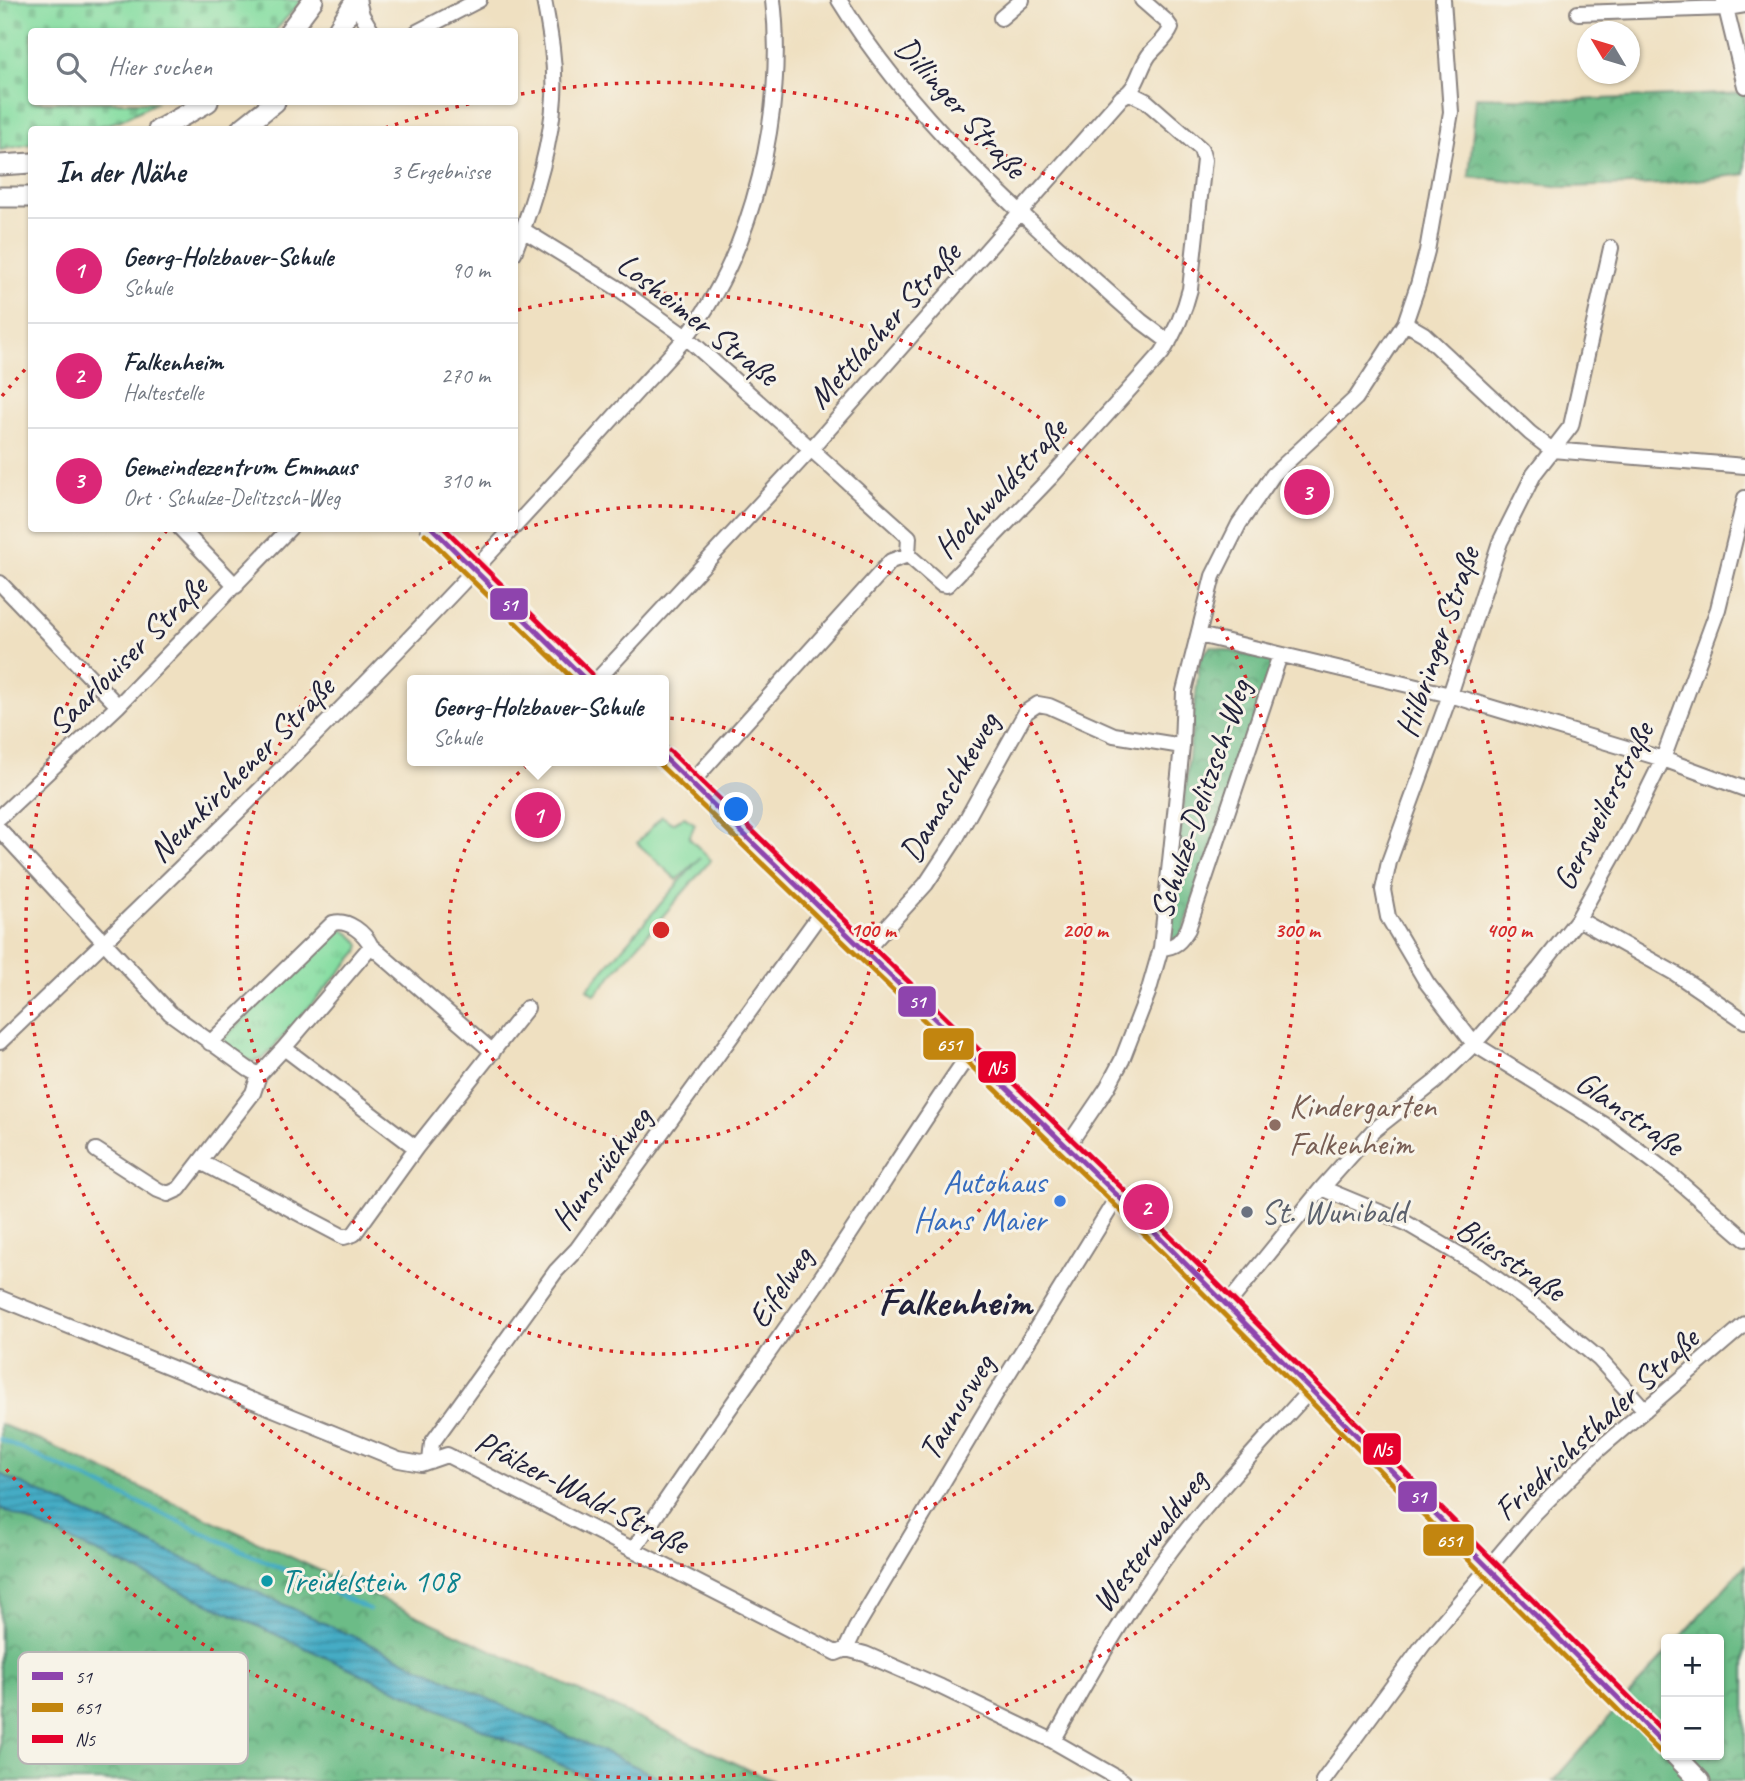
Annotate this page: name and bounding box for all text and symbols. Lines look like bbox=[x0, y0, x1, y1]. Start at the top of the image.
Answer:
north arrow bbox=[1577, 21, 1640, 84]
street label: Dillinger Straße bbox=[886, 27, 1037, 189]
search box bbox=[28, 28, 518, 105]
icon: search bbox=[52, 48, 90, 86]
text: Hier suchen bbox=[108, 50, 212, 83]
text: In der Nähe bbox=[56, 153, 185, 191]
text: 3 Ergebnisse bbox=[390, 157, 490, 186]
street label: Mettlacher Straße bbox=[798, 231, 971, 417]
text: Georg-Holzbauer-Schule bbox=[123, 240, 334, 273]
street label: Losheimer Straße bbox=[609, 243, 789, 397]
text: 1 bbox=[74, 256, 84, 285]
text: 90 m bbox=[451, 256, 490, 285]
text: Schule bbox=[123, 273, 172, 302]
text: Falkenheim bbox=[123, 345, 223, 378]
text: 2 bbox=[74, 361, 84, 390]
text: 270 m bbox=[441, 361, 490, 390]
text: Haltestelle bbox=[123, 378, 203, 407]
street label: Hochwaldstraße bbox=[924, 407, 1077, 567]
text: Gemeindezentrum Emmaus bbox=[123, 450, 357, 483]
text: 3 bbox=[74, 466, 84, 495]
text: 310 m bbox=[441, 466, 490, 495]
pin: 3 bbox=[1284, 466, 1330, 518]
text: Ort · Schulze-Delitzsch-Weg bbox=[123, 483, 340, 512]
street label: Hilbringer Straße bbox=[1385, 539, 1490, 742]
street label: Saarlouiser Straße bbox=[38, 564, 218, 744]
line badge: 51 bbox=[489, 587, 529, 621]
text: 51 bbox=[501, 593, 520, 617]
street label: Neunkirchener Straße bbox=[139, 665, 345, 871]
street label: Schulze-Delitzsch-Weg bbox=[1139, 673, 1261, 924]
popup bbox=[407, 675, 669, 766]
text: Georg-Holzbauer-Schule bbox=[433, 690, 643, 723]
street label: Damaschkeweg bbox=[889, 703, 1009, 870]
street label: Gersweilerstraße bbox=[1543, 713, 1664, 897]
text: Schule bbox=[433, 723, 482, 752]
pin: 1 bbox=[515, 789, 561, 841]
your location bbox=[719, 792, 753, 826]
text: 100 m bbox=[850, 917, 898, 943]
text: 200 m bbox=[1062, 917, 1110, 943]
text: 300 m bbox=[1274, 917, 1322, 943]
text: 400 m bbox=[1486, 917, 1534, 943]
centre of rings bbox=[649, 918, 673, 942]
line badge: 51 bbox=[897, 985, 937, 1018]
text: 51 bbox=[909, 990, 928, 1014]
line badge: 651 bbox=[922, 1027, 975, 1061]
text: 651 bbox=[936, 1033, 964, 1057]
line badge: N5 bbox=[977, 1050, 1017, 1084]
text: N5 bbox=[987, 1056, 1009, 1080]
street label: Glanstraße bbox=[1568, 1061, 1694, 1167]
place label: Kindergarten Falkenheim bbox=[1289, 1085, 1437, 1165]
street label: Hunsrückweg bbox=[541, 1097, 662, 1238]
marker: Kindergarten Falkenheim bbox=[1267, 1117, 1283, 1133]
place label: Autohaus Hans Maier bbox=[913, 1161, 1049, 1241]
pin: 2 bbox=[1123, 1181, 1169, 1233]
place label: St. Wunibald bbox=[1261, 1191, 1412, 1233]
marker: Autohaus Hans Maier bbox=[1052, 1193, 1068, 1209]
marker: St. Wunibald bbox=[1239, 1204, 1255, 1220]
street label: Bliesstraße bbox=[1448, 1207, 1575, 1312]
street label: Eifelweg bbox=[738, 1237, 823, 1336]
district label: Falkenheim bbox=[878, 1277, 1034, 1327]
street label: Friedrichsthaler Straße bbox=[1485, 1317, 1709, 1530]
street label: Taunusweg bbox=[908, 1345, 1005, 1468]
street label: Pfälzer-Wald-Straße bbox=[468, 1420, 698, 1565]
line badge: N5 bbox=[1362, 1432, 1402, 1466]
text: N5 bbox=[1372, 1438, 1394, 1462]
street label: Westerwaldweg bbox=[1082, 1459, 1218, 1621]
line badge: 51 bbox=[1397, 1480, 1438, 1513]
text: 51 bbox=[1410, 1485, 1429, 1509]
line badge: 651 bbox=[1422, 1523, 1475, 1557]
text: 651 bbox=[1436, 1529, 1464, 1553]
place label: Treidelstein 108 bbox=[281, 1560, 461, 1602]
marker: Treidelstein 108 bbox=[259, 1573, 275, 1589]
map controls bbox=[1661, 1634, 1724, 1760]
button: + bbox=[1661, 1634, 1724, 1697]
legend bbox=[18, 1652, 248, 1764]
text: 51 bbox=[75, 1665, 94, 1689]
text: 651 bbox=[75, 1696, 102, 1720]
button: − bbox=[1661, 1697, 1724, 1760]
text: N5 bbox=[75, 1728, 96, 1752]

